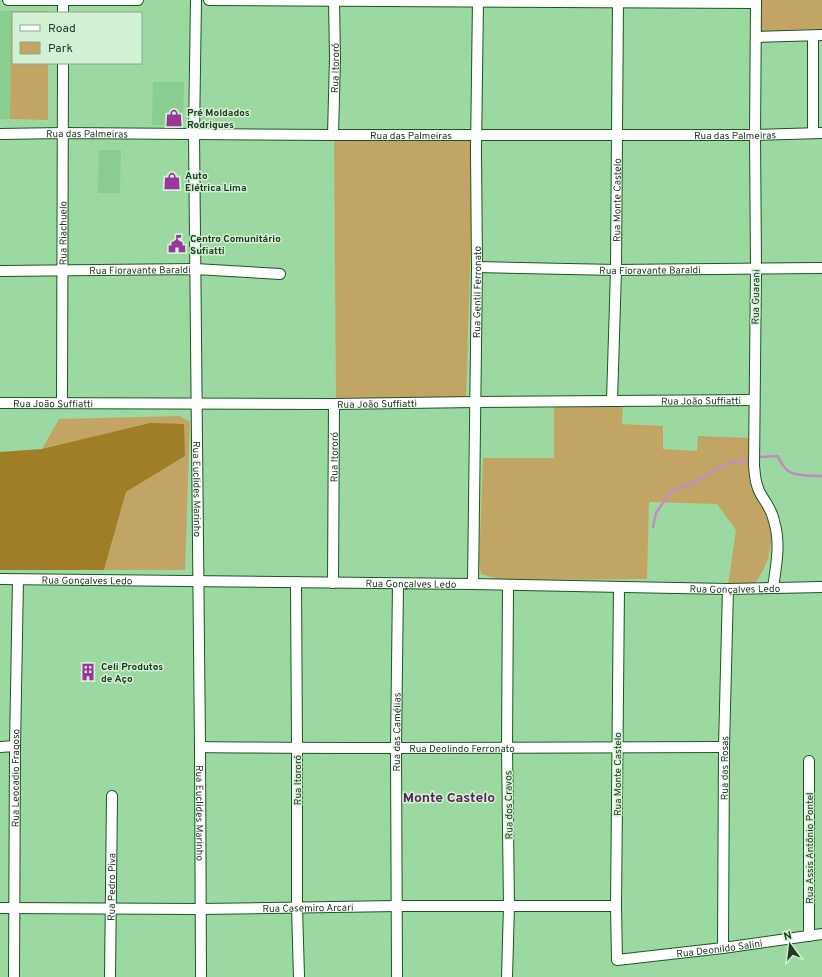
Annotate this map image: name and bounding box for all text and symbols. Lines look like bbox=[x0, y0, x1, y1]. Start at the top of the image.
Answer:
legend bbox=[12, 12, 142, 64]
text: Road bbox=[48, 21, 76, 37]
text: Park bbox=[48, 41, 73, 57]
street label: Rua Itororó bbox=[329, 42, 343, 93]
place label: Pré Moldados Rodrigues bbox=[187, 107, 250, 132]
shop icon: Pré Moldados Rodrigues bbox=[164, 108, 184, 128]
street label: Rua das Palmeiras bbox=[46, 128, 128, 141]
street label: Rua das Palmeiras bbox=[694, 129, 777, 143]
street label: Rua das Palmeiras bbox=[370, 130, 452, 143]
street label: Rua Monte Castelo bbox=[611, 158, 625, 242]
place label: Auto Elétrica Lima bbox=[185, 170, 246, 195]
shop icon: Auto Elétrica Lima bbox=[162, 171, 182, 191]
street label: Rua Riachuelo bbox=[57, 200, 71, 265]
place label: Centro Comunitário Sufiatti bbox=[190, 233, 281, 258]
public building icon: Centro Comunitário Sufiatti bbox=[167, 234, 187, 254]
street label: Rua Gentil Ferronato bbox=[471, 245, 485, 338]
street label: Rua Fioravante Baraldi bbox=[89, 264, 191, 278]
street label: Rua Fioravante Baraldi bbox=[599, 264, 701, 278]
street label: Rua Guarani bbox=[750, 269, 763, 325]
street label: Rua João Suffiatti bbox=[661, 395, 741, 409]
street label: Rua João Suffiatti bbox=[13, 398, 93, 411]
street label: Rua João Suffiatti bbox=[337, 398, 417, 412]
street label: Rua Itororó bbox=[329, 431, 342, 482]
street label: Rua Euclides Marinho bbox=[189, 441, 203, 538]
street label: Rua Gonçalves Ledo bbox=[42, 574, 133, 588]
street label: Rua Gonçalves Ledo bbox=[366, 578, 457, 592]
street label: Rua Gonçalves Ledo bbox=[689, 583, 781, 597]
place label: Celi Produtos de Aço bbox=[101, 661, 163, 686]
building icon: Celi Produtos de Aço bbox=[78, 662, 98, 682]
street label: Rua das Camélias bbox=[391, 692, 405, 771]
street label: Rua Leocadio Fragoso bbox=[10, 728, 23, 827]
street label: Rua Monte Castelo bbox=[612, 732, 625, 816]
street label: Rua das Rosas bbox=[719, 735, 732, 800]
street label: Rua Deolindo Ferronato bbox=[409, 743, 515, 756]
street label: Rua Itororó bbox=[292, 754, 305, 805]
street label: Rua Euclides Marinho bbox=[192, 765, 205, 861]
street label: Rua dos Cravos bbox=[502, 770, 517, 839]
district label: Monte Castelo bbox=[403, 790, 495, 807]
street label: Rua Assis Antônio Pontel bbox=[804, 792, 817, 904]
street label: Rua Pedro Piva bbox=[106, 853, 119, 921]
street label: Rua Casemiro Arcari bbox=[262, 902, 354, 916]
north arrow bbox=[770, 925, 810, 965]
text: N bbox=[782, 929, 793, 944]
street label: Rua Deonildo Salini bbox=[676, 937, 763, 961]

